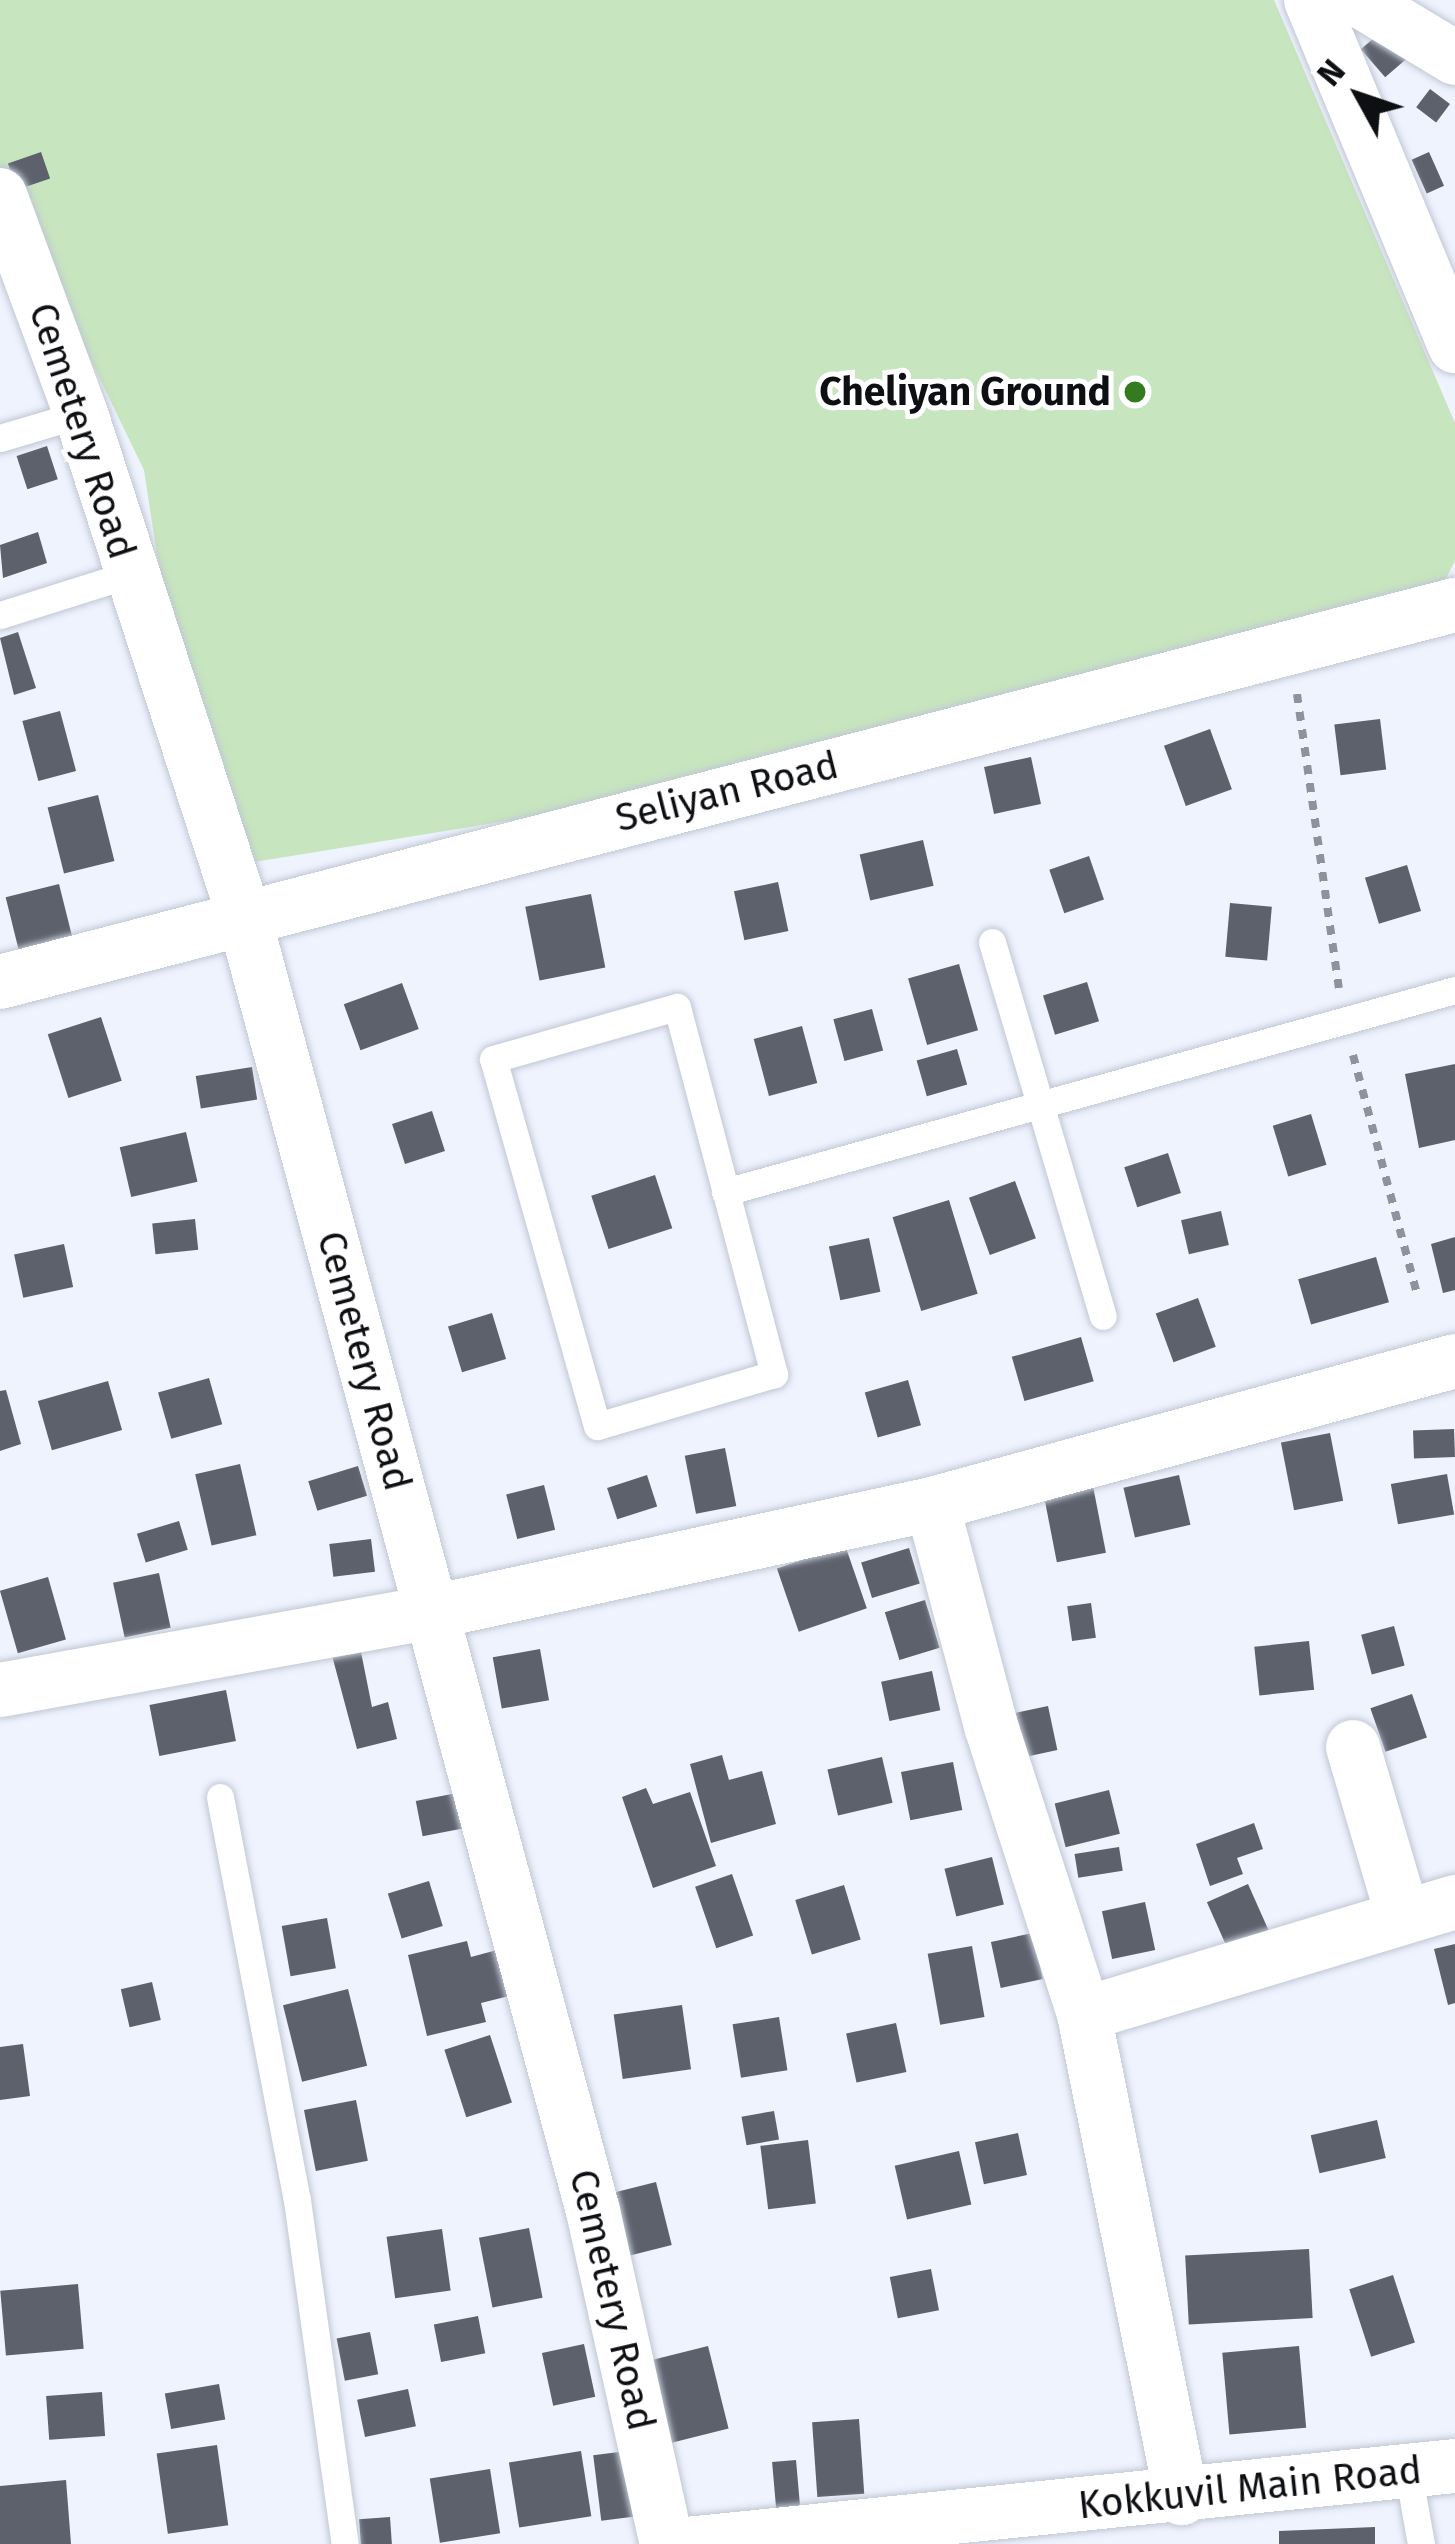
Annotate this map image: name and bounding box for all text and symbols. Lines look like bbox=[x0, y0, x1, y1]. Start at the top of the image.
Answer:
north arrow bbox=[1299, 36, 1419, 156]
text: N bbox=[1309, 52, 1354, 94]
street label: Cemetery Road bbox=[19, 297, 145, 565]
place label: Cheliyan Ground bbox=[819, 369, 1111, 415]
marker: Cheliyan Ground bbox=[1122, 379, 1148, 405]
street label: Seliyan Road bbox=[611, 742, 843, 842]
street label: Cemetery Road bbox=[307, 1226, 421, 1496]
street label: Cemetery Road bbox=[559, 2165, 665, 2435]
street label: Kokkuvil Main Road bbox=[1076, 2447, 1424, 2529]

